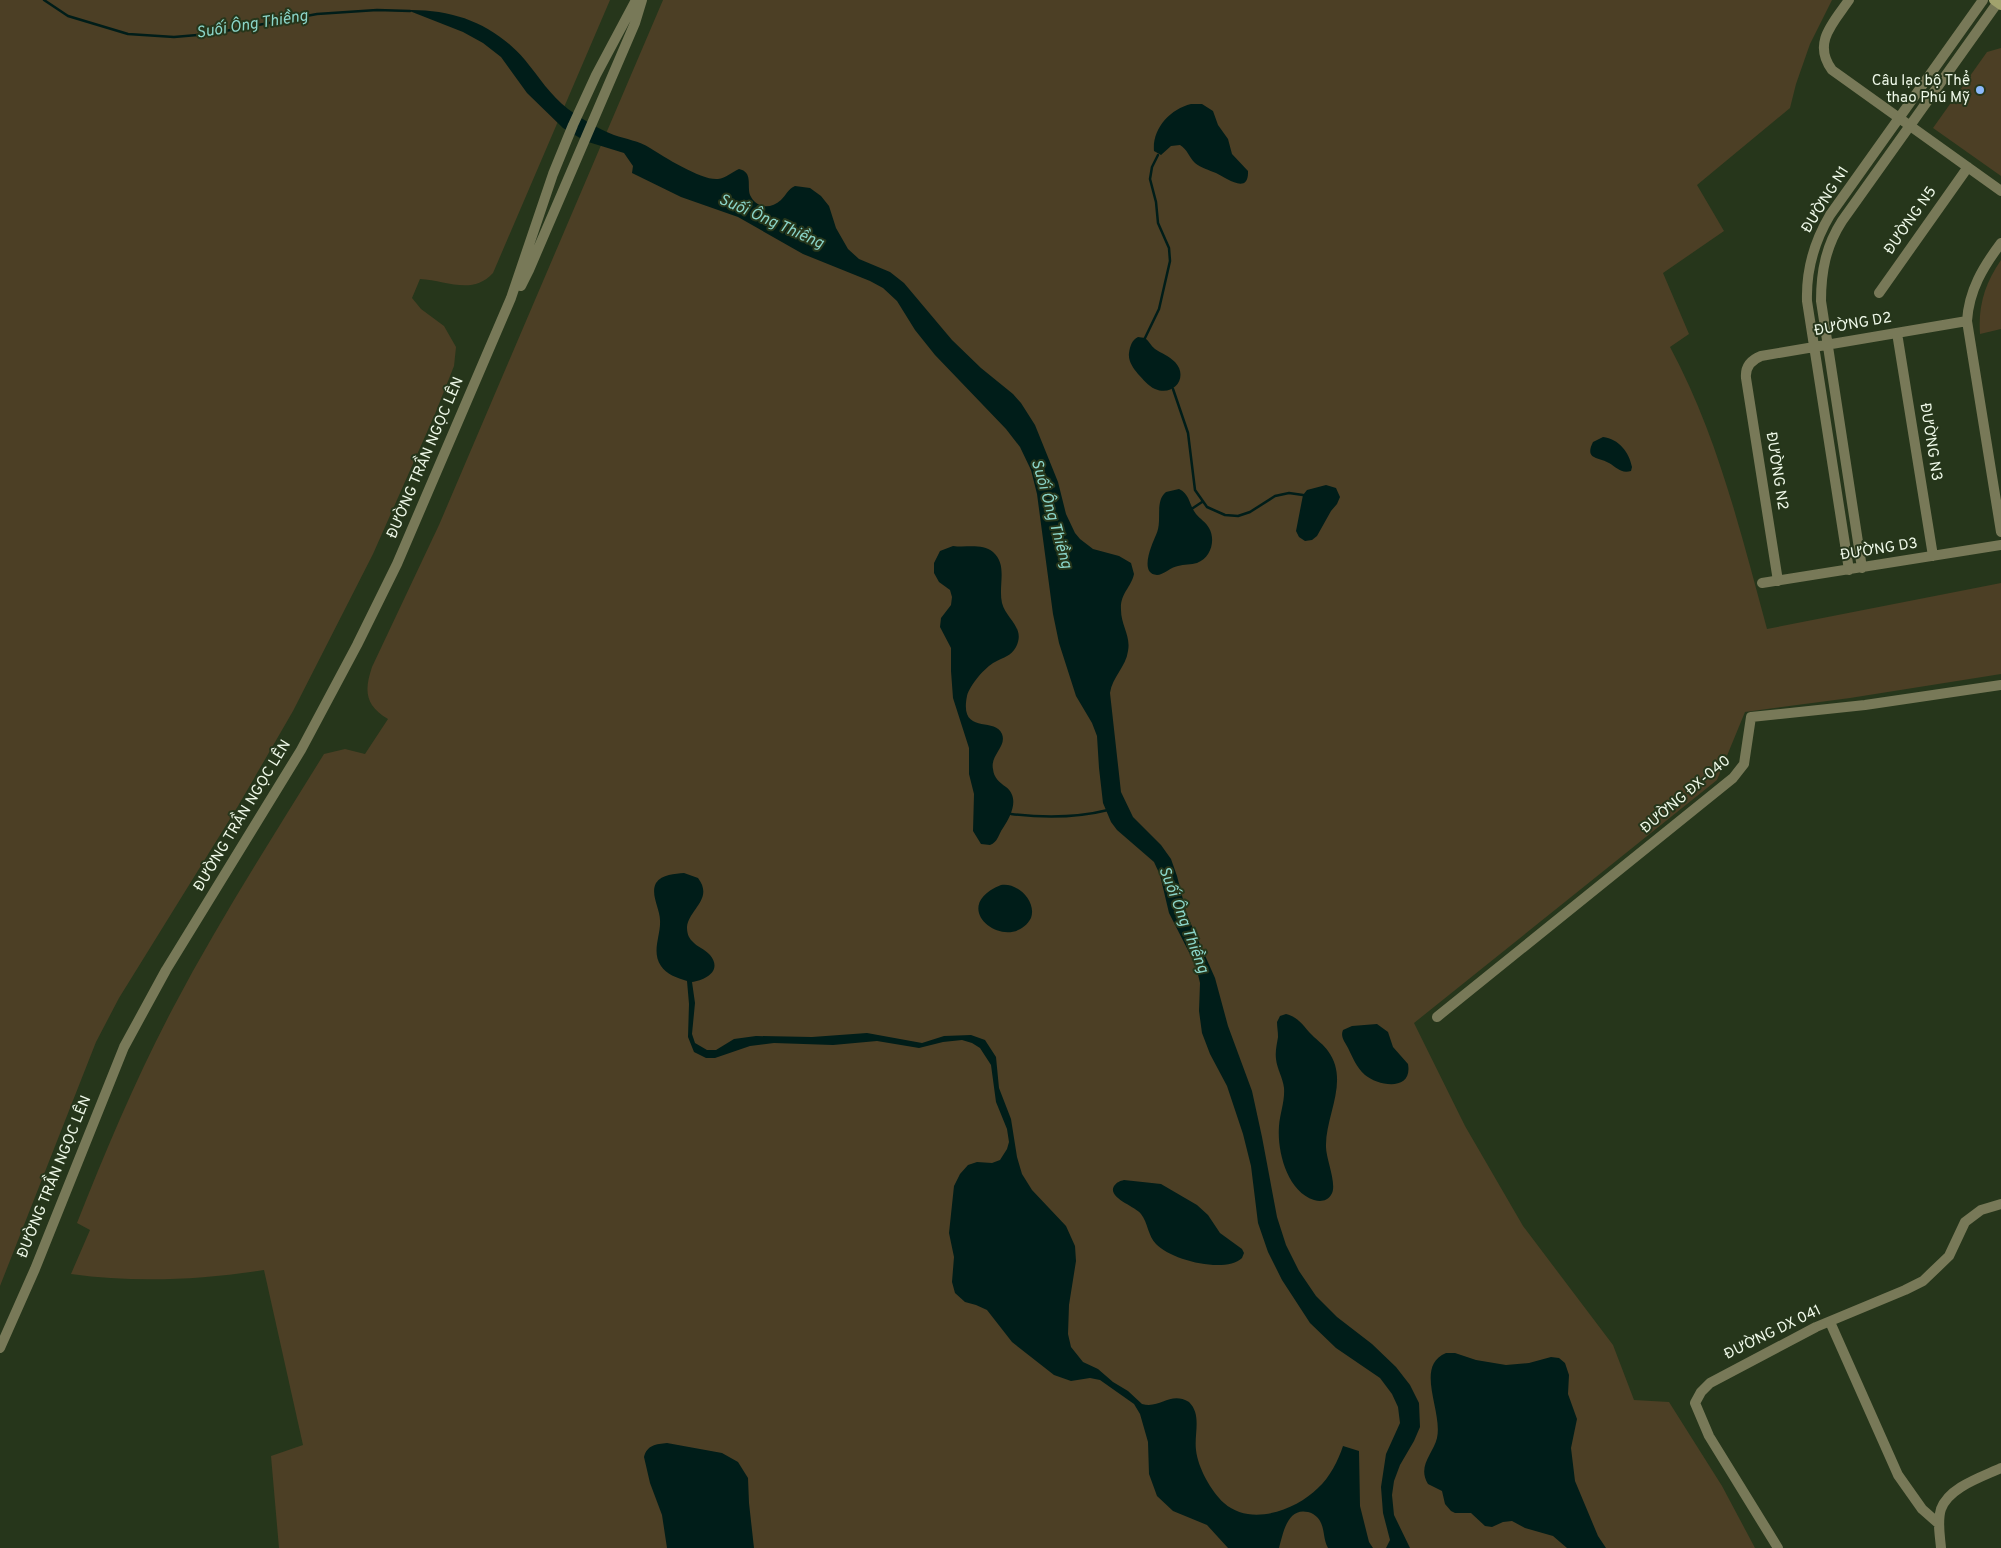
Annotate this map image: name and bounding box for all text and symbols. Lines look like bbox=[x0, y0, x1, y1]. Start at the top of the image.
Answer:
water label: Suối Ông Thiềng bbox=[194, 4, 310, 44]
place label: Câu lạc bộ Thể thao Phú Mỹ bbox=[1872, 70, 1970, 108]
marker: Câu lạc bộ Thể thao Phú Mỹ bbox=[1974, 84, 1986, 96]
street label: ĐƯỜNG N1 bbox=[1796, 162, 1854, 237]
street label: ĐƯỜNG N5 bbox=[1879, 182, 1941, 259]
water label: Suối Ông Thiềng bbox=[715, 188, 828, 254]
street label: ĐƯỜNG D2 bbox=[1812, 307, 1893, 341]
street label: ĐƯỜNG TRẦN NGỌC LÊN bbox=[381, 373, 469, 542]
street label: ĐƯỜNG N3 bbox=[1914, 401, 1948, 482]
street label: ĐƯỜNG N2 bbox=[1760, 430, 1794, 511]
water label: Suối Ông Thiềng bbox=[1026, 456, 1078, 571]
street label: ĐƯỜNG D3 bbox=[1839, 533, 1919, 566]
street label: ĐƯỜNG TRẦN NGỌC LÊN bbox=[188, 735, 296, 895]
street label: ĐƯỜNG ĐX-040 bbox=[1636, 750, 1735, 838]
water label: Suối Ông Thiềng bbox=[1153, 863, 1215, 977]
street label: ĐƯỜNG TRẦN NGỌC LÊN bbox=[11, 1092, 96, 1261]
street label: ĐƯỜNG DX 041 bbox=[1720, 1299, 1825, 1365]

